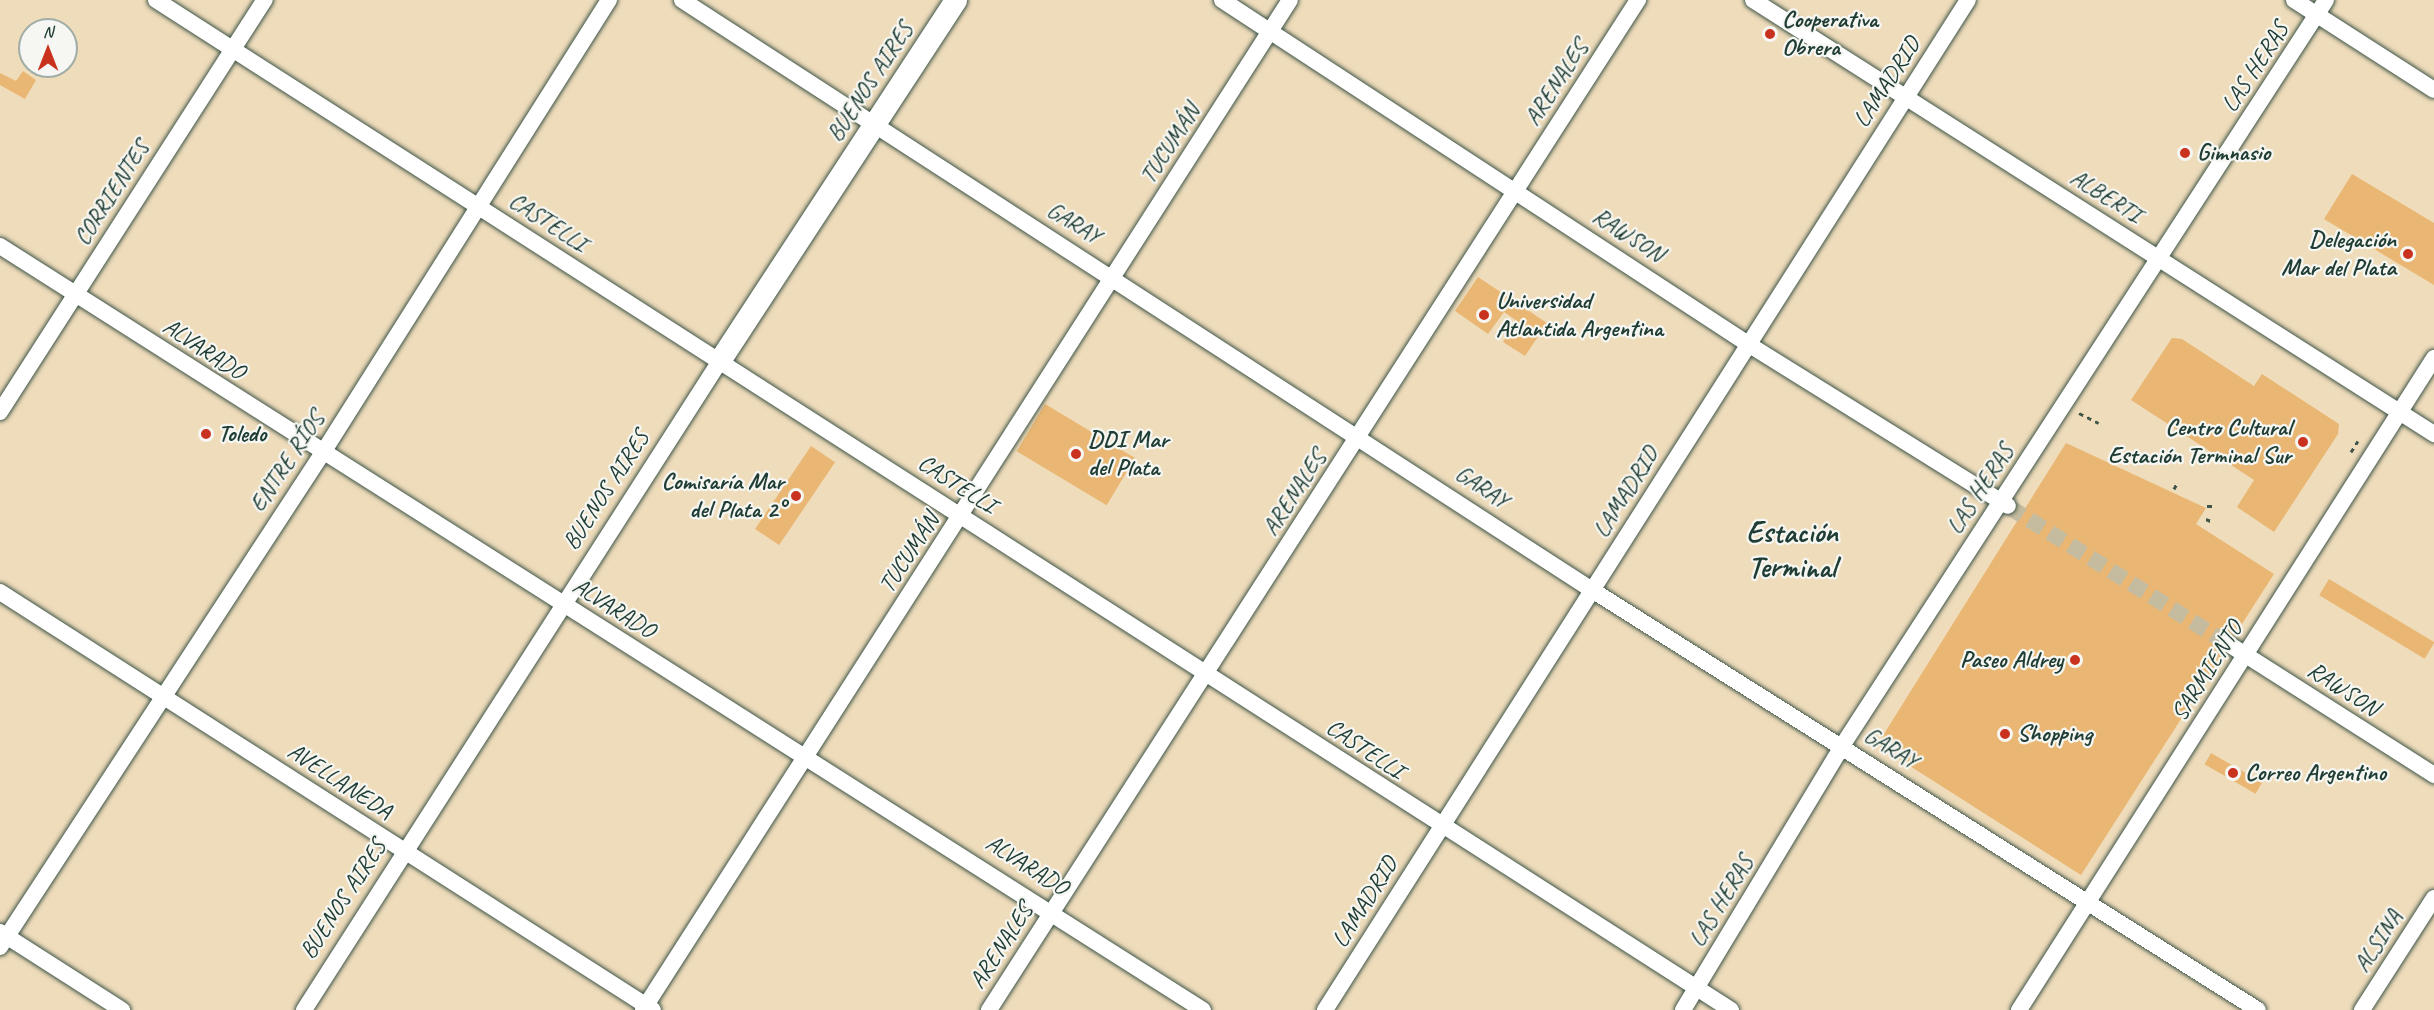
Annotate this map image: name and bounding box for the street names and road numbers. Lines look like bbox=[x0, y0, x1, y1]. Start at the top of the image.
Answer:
street label: BUENOS AIRES bbox=[821, 17, 919, 147]
street label: LAS HERAS bbox=[2216, 17, 2294, 117]
street label: LAMADRID bbox=[1847, 31, 1927, 133]
street label: ARENALES bbox=[1518, 35, 1594, 131]
street label: TUCUMÁN bbox=[1134, 99, 1206, 189]
street label: CORRIENTES bbox=[68, 135, 156, 251]
street label: ALBERTI bbox=[2065, 163, 2147, 229]
street label: CASTELLI bbox=[504, 186, 592, 258]
street label: GARAY bbox=[1042, 195, 1106, 251]
street label: RAWSON bbox=[1587, 201, 1669, 269]
street label: ALVARADO bbox=[158, 312, 250, 386]
street label: ENTRE RÍOS bbox=[244, 406, 330, 518]
street label: BUENOS AIRES bbox=[557, 425, 655, 555]
street label: LAS HERAS bbox=[1941, 439, 2019, 539]
street label: LAMADRID bbox=[1587, 441, 1665, 543]
street label: ARENALES bbox=[1256, 445, 1332, 541]
street label: CASTELLI bbox=[913, 448, 1001, 520]
street label: GARAY bbox=[1450, 459, 1514, 515]
street label: TUCUMÁN bbox=[873, 508, 945, 598]
street label: ALVARADO bbox=[567, 571, 661, 645]
street label: SARMIENTO bbox=[2165, 616, 2249, 726]
street label: RAWSON bbox=[2302, 655, 2384, 723]
street label: CASTELLI bbox=[1321, 713, 1409, 785]
street label: GARAY bbox=[1859, 720, 1923, 776]
street label: AVELLANEDA bbox=[282, 737, 398, 825]
street label: ALVARADO bbox=[980, 828, 1074, 902]
street label: BUENOS AIRES bbox=[294, 834, 392, 964]
street label: LAMADRID bbox=[1326, 851, 1404, 953]
street label: LAS HERAS bbox=[1683, 851, 1759, 951]
street label: ARENALES bbox=[963, 898, 1039, 994]
street label: ALSINA bbox=[2347, 905, 2409, 977]

